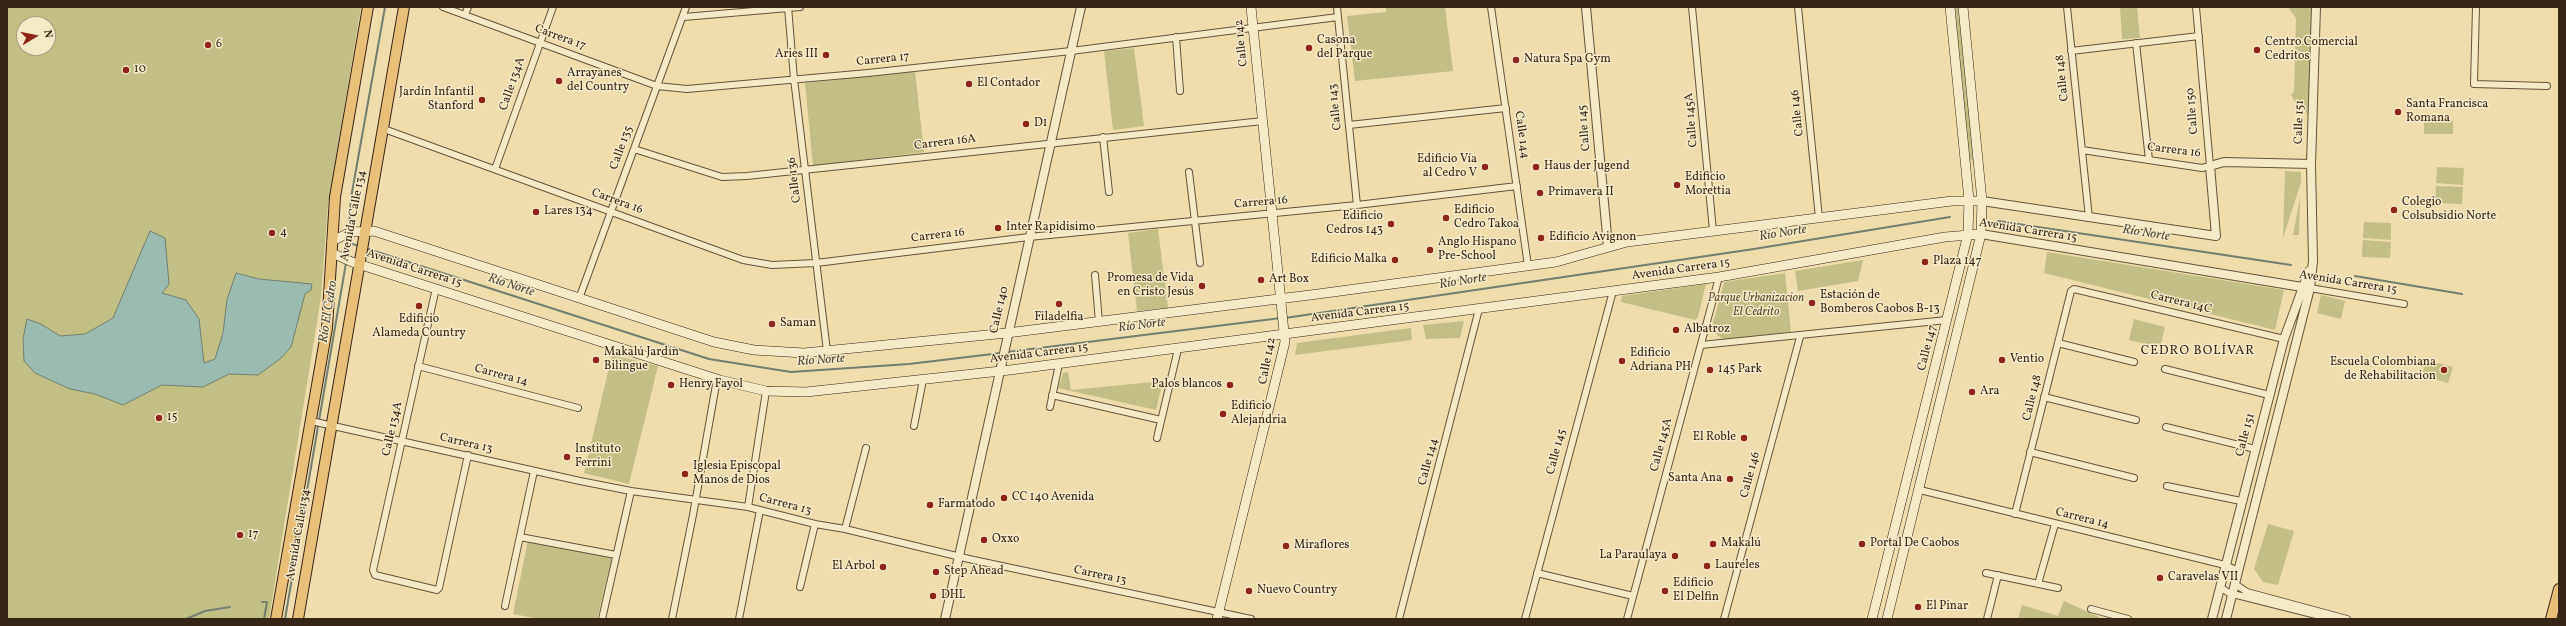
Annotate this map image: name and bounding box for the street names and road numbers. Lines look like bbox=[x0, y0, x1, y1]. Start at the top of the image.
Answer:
street label: Calle 142 bbox=[1232, 19, 1252, 67]
street label: Carrera 17 bbox=[532, 22, 588, 54]
street label: Carrera 17 bbox=[856, 50, 910, 70]
street label: Calle 148 bbox=[2053, 54, 2073, 102]
street label: Calle 134A bbox=[497, 55, 529, 113]
street label: Calle 143 bbox=[1326, 83, 1346, 131]
street label: Calle 150 bbox=[2184, 87, 2202, 135]
street label: Calle 146 bbox=[1788, 89, 1808, 137]
street label: Calle 145A bbox=[1682, 92, 1702, 148]
street label: Calle 151 bbox=[2292, 100, 2308, 144]
street label: Calle 145 bbox=[1576, 104, 1594, 152]
street label: Calle 144 bbox=[1511, 110, 1531, 160]
street label: Calle 135 bbox=[607, 124, 637, 172]
street label: Carrera 16A bbox=[913, 132, 977, 154]
street label: Carrera 16 bbox=[2146, 141, 2202, 161]
street label: Calle 136 bbox=[785, 156, 805, 204]
street label: Avenida Calle 134 bbox=[338, 169, 370, 263]
street label: Carrera 16 bbox=[589, 186, 645, 218]
street label: Carrera 16 bbox=[1234, 193, 1288, 213]
street label: Avenida Carrera 15 bbox=[1978, 216, 2078, 246]
street label: Carrera 16 bbox=[910, 226, 966, 246]
street label: Avenida Carrera 15 bbox=[365, 247, 463, 291]
street label: Avenida Carrera 15 bbox=[1631, 256, 1731, 284]
street label: Avenida Carrera 15 bbox=[2298, 268, 2398, 298]
street label: Calle 140 bbox=[988, 285, 1012, 335]
street label: Carrera 14C bbox=[2149, 288, 2213, 318]
street label: Avenida Carrera 15 bbox=[1310, 300, 1410, 326]
street label: Calle 147 bbox=[1915, 324, 1941, 372]
street label: Calle 142 bbox=[1256, 336, 1280, 386]
street label: Avenida Carrera 15 bbox=[989, 341, 1089, 367]
street label: Carrera 14 bbox=[473, 362, 529, 390]
street label: Calle 148 bbox=[2020, 374, 2046, 422]
street label: Calle 134A bbox=[380, 400, 406, 458]
street label: Calle 151 bbox=[2233, 412, 2259, 458]
street label: Calle 145A bbox=[1648, 417, 1676, 473]
street label: Calle 145 bbox=[1544, 428, 1570, 476]
street label: Carrera 13 bbox=[438, 431, 494, 457]
street label: Calle 144 bbox=[1416, 437, 1442, 487]
street label: Calle 146 bbox=[1738, 451, 1764, 499]
street label: Avenida Calle 134 bbox=[284, 488, 314, 582]
street label: Carrera 13 bbox=[757, 491, 813, 519]
street label: Carrera 14 bbox=[2054, 505, 2110, 533]
street label: Carrera 13 bbox=[1072, 563, 1128, 589]

